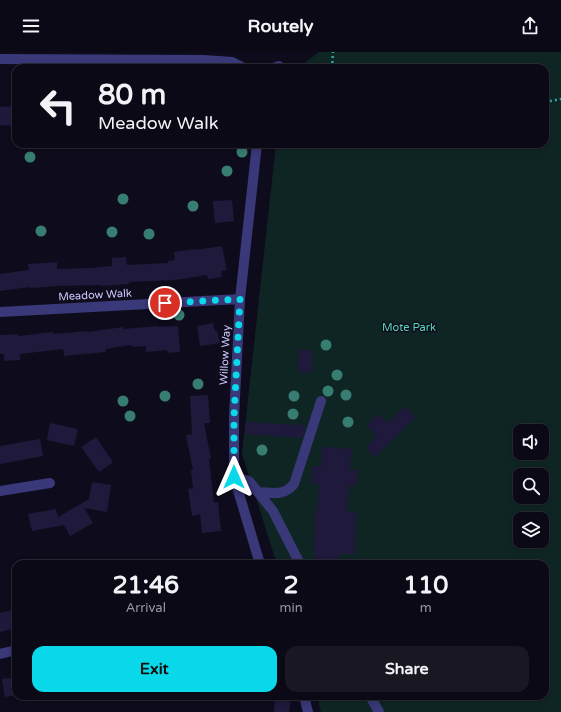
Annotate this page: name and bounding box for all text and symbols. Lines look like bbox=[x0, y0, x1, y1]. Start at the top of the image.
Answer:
icon: menu bbox=[20, 15, 42, 37]
text: Routely bbox=[248, 15, 313, 37]
icon: share bbox=[519, 15, 541, 37]
text: 80 m bbox=[98, 78, 166, 112]
icon: left bbox=[32, 80, 84, 132]
text: Meadow Walk bbox=[98, 112, 218, 134]
pin bbox=[148, 286, 182, 320]
street label: Meadow Walk bbox=[58, 287, 132, 303]
icon: arrive bbox=[154, 292, 176, 314]
park label: Mote Park bbox=[382, 321, 436, 334]
street label: Willow Way bbox=[217, 325, 233, 385]
map controls bbox=[513, 424, 549, 548]
button: sound bbox=[513, 424, 549, 460]
position arrow bbox=[213, 456, 255, 498]
button: search bbox=[513, 468, 549, 504]
button: layers bbox=[513, 512, 549, 548]
text: 21:46 bbox=[113, 571, 179, 600]
text: 2 bbox=[284, 571, 299, 600]
text: 110 bbox=[403, 571, 448, 600]
text: Arrival bbox=[126, 600, 166, 616]
text: min bbox=[280, 600, 303, 616]
text: m bbox=[420, 600, 432, 616]
button: Exit bbox=[32, 646, 277, 692]
button: Share bbox=[285, 646, 529, 692]

